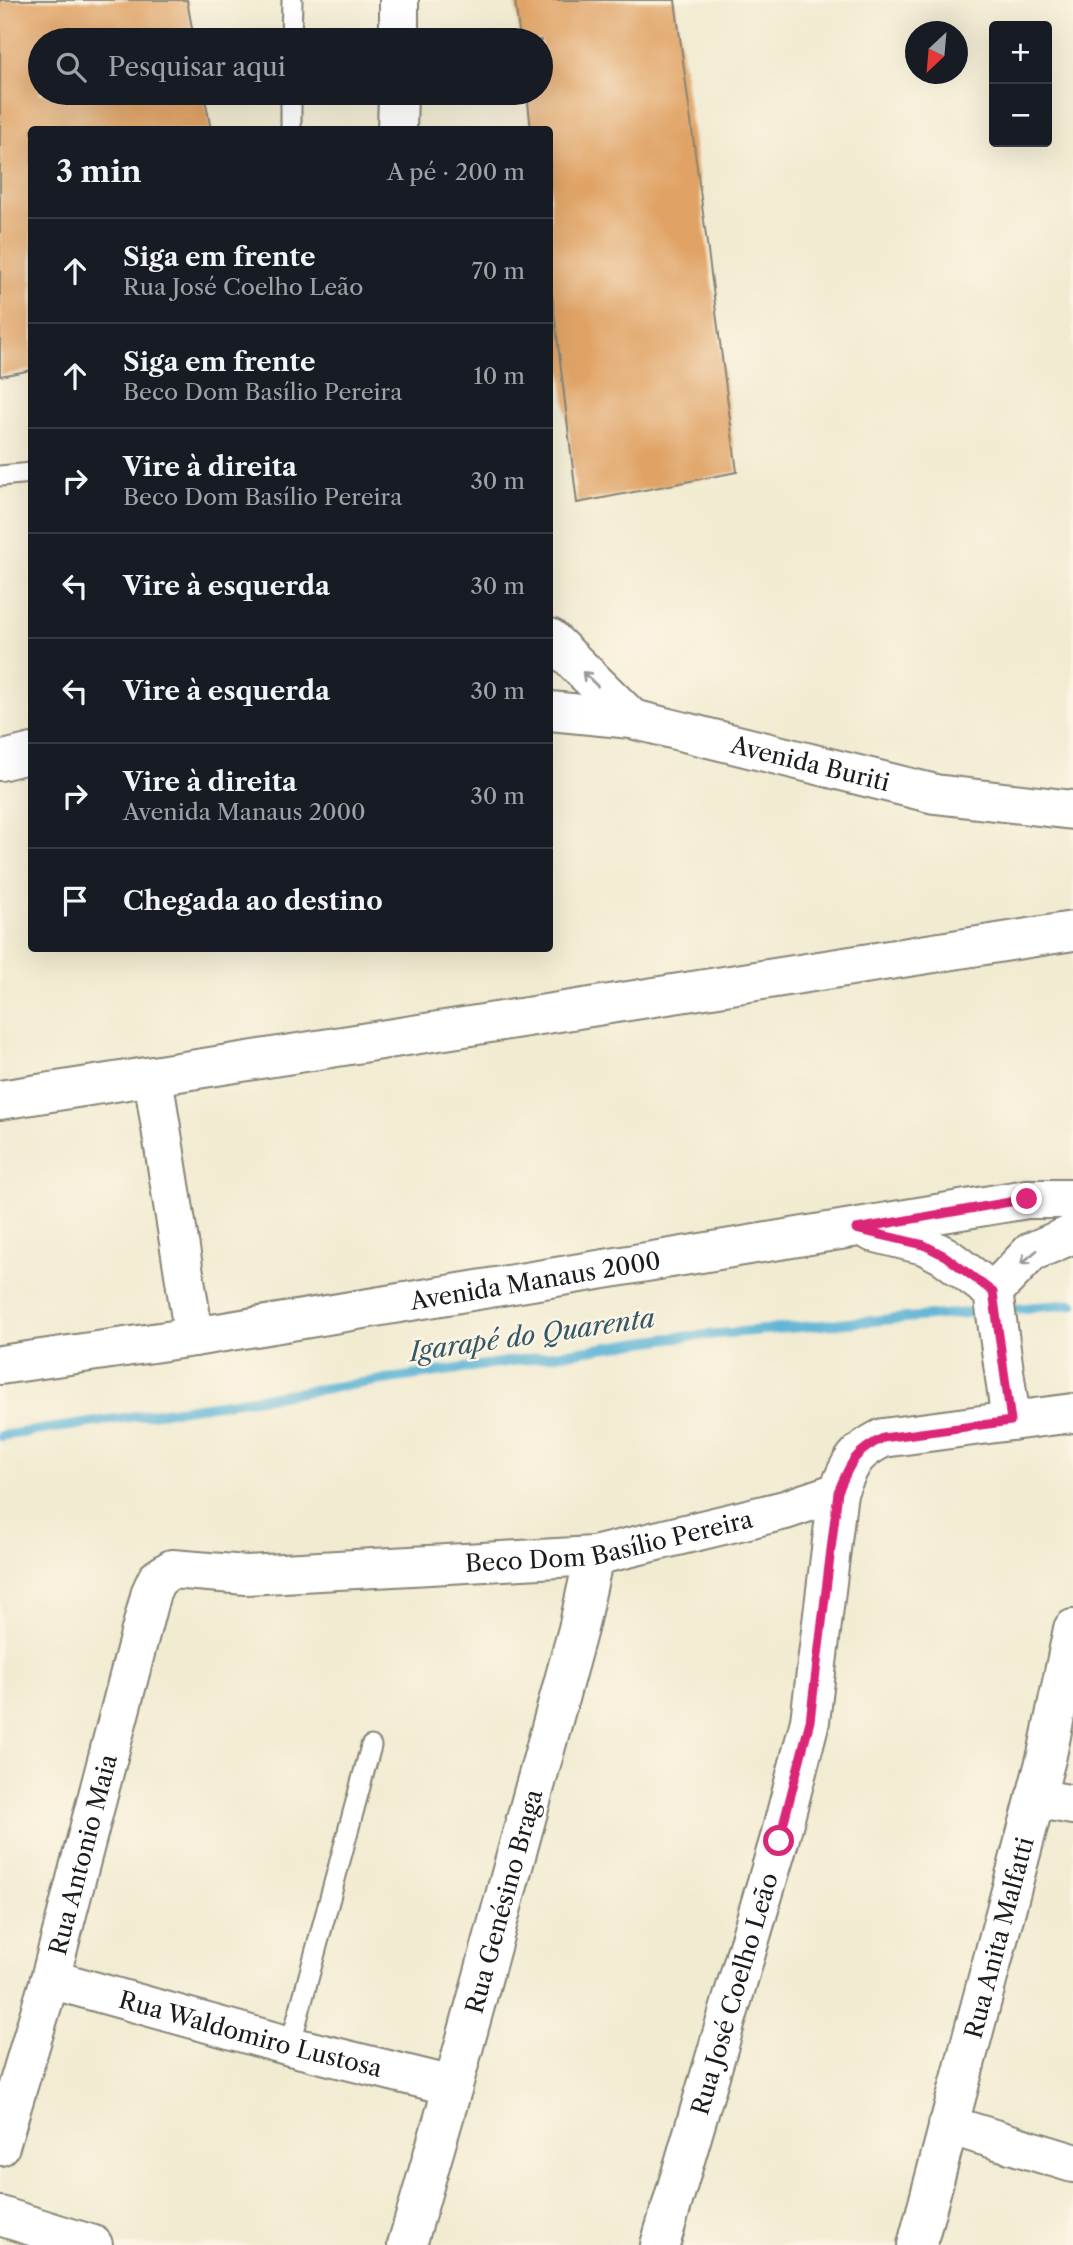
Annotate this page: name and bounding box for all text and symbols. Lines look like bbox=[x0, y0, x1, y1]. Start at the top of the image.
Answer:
north arrow bbox=[905, 21, 968, 84]
map controls bbox=[989, 21, 1052, 147]
button: + bbox=[989, 21, 1052, 84]
search box bbox=[28, 28, 553, 105]
icon: search bbox=[52, 48, 90, 86]
text: Pesquisar aqui bbox=[108, 51, 286, 83]
button: − bbox=[989, 84, 1052, 147]
text: 3 min bbox=[56, 153, 142, 190]
text: A pé · 200 m bbox=[387, 158, 525, 186]
text: Siga em frente bbox=[123, 241, 316, 273]
icon: ahead bbox=[56, 252, 94, 290]
text: 70 m bbox=[472, 257, 525, 285]
text: Rua José Coelho Leão bbox=[123, 273, 363, 301]
text: Siga em frente bbox=[123, 346, 316, 378]
icon: ahead bbox=[56, 357, 94, 395]
text: 10 m bbox=[473, 362, 525, 390]
text: Beco Dom Basílio Pereira bbox=[123, 378, 402, 406]
text: Vire à direita bbox=[123, 451, 297, 483]
icon: right bbox=[56, 462, 94, 500]
text: 30 m bbox=[470, 467, 525, 495]
text: Beco Dom Basílio Pereira bbox=[123, 483, 402, 511]
icon: left bbox=[56, 567, 94, 605]
text: Vire à esquerda bbox=[123, 570, 330, 602]
text: 30 m bbox=[470, 572, 525, 600]
one-way arrow bbox=[582, 670, 599, 687]
icon: left bbox=[56, 672, 94, 710]
text: Vire à esquerda bbox=[123, 675, 330, 707]
text: 30 m bbox=[470, 677, 525, 705]
street label: Avenida Buriti bbox=[727, 729, 893, 797]
text: Vire à direita bbox=[123, 766, 297, 798]
icon: right bbox=[56, 777, 94, 815]
text: 30 m bbox=[470, 782, 525, 810]
text: Avenida Manaus 2000 bbox=[123, 798, 366, 826]
icon: arrive bbox=[56, 882, 94, 920]
text: Chegada ao destino bbox=[123, 885, 383, 917]
route end bbox=[1011, 1183, 1042, 1214]
street label: Avenida Manaus 2000 bbox=[407, 1245, 663, 1316]
one-way arrow bbox=[1020, 1249, 1038, 1265]
water label: Igarapé do Quarenta bbox=[405, 1302, 657, 1368]
street label: Beco Dom Basílio Pereira bbox=[464, 1504, 756, 1578]
street label: Rua Antonio Maia bbox=[42, 1751, 123, 1958]
street label: Rua Genésino Braga bbox=[459, 1786, 548, 2017]
route start bbox=[763, 1825, 794, 1856]
street label: Rua Anita Malfatti bbox=[958, 1834, 1039, 2041]
street label: Rua José Coelho Leão bbox=[685, 1869, 783, 2118]
street label: Rua Waldomiro Lustosa bbox=[116, 1984, 386, 2083]

